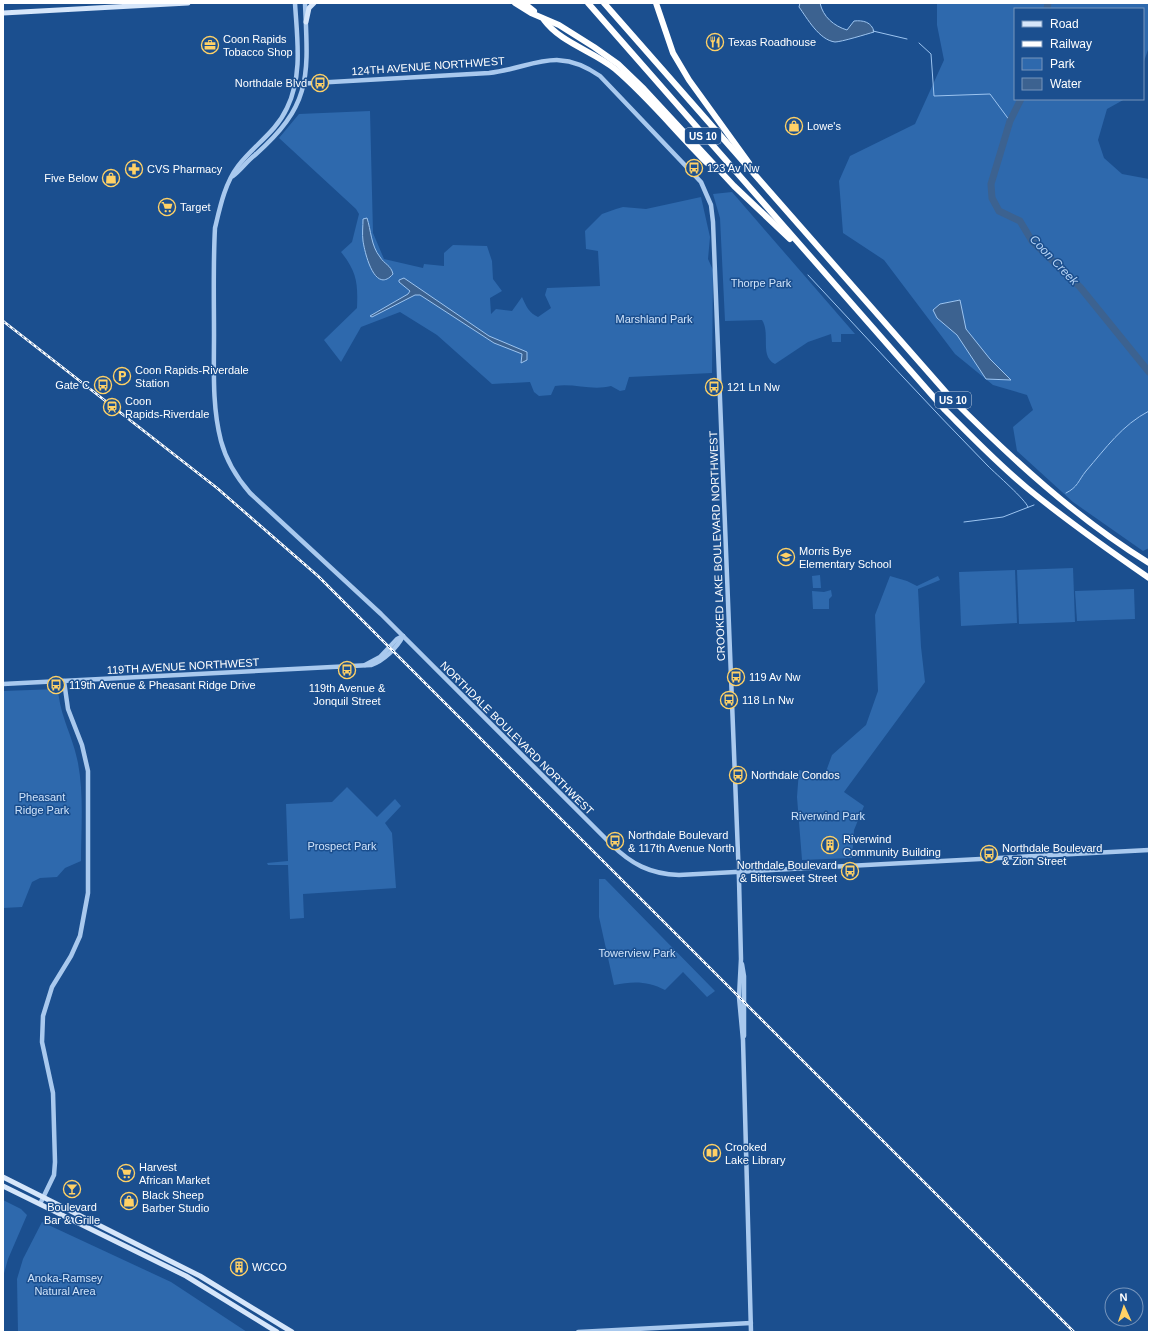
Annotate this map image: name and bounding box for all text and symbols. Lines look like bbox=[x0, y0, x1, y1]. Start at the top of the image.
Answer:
legend bbox=[1014, 8, 1144, 100]
text: Road bbox=[1050, 17, 1079, 31]
restaurant icon: Texas Roadhouse bbox=[705, 32, 725, 52]
place label: Coon Rapids Tobacco Shop bbox=[223, 33, 293, 58]
office icon: Coon Rapids Tobacco Shop bbox=[200, 35, 220, 55]
place label: Texas Roadhouse bbox=[728, 36, 816, 48]
text: Railway bbox=[1050, 37, 1092, 51]
street label: 124TH AVENUE NORTHWEST bbox=[351, 55, 505, 77]
text: Park bbox=[1050, 57, 1076, 71]
bus stop icon: Northdale Blvd bbox=[310, 73, 330, 93]
place label: Northdale Blvd bbox=[235, 77, 307, 89]
text: Water bbox=[1050, 77, 1082, 91]
shop icon: Lowe's bbox=[784, 116, 804, 136]
place label: Lowe's bbox=[807, 120, 841, 132]
road number: US 10 bbox=[685, 128, 721, 144]
bus stop icon: 123 Av Nw bbox=[684, 158, 704, 178]
pharmacy icon: CVS Pharmacy bbox=[124, 159, 144, 179]
place label: 123 Av Nw bbox=[707, 162, 759, 174]
place label: CVS Pharmacy bbox=[147, 163, 223, 175]
shop icon: Five Below bbox=[101, 168, 121, 188]
place label: Five Below bbox=[44, 172, 98, 184]
supermarket icon: Target bbox=[157, 197, 177, 217]
place label: Target bbox=[180, 201, 211, 213]
water label: Coon Creek bbox=[1027, 232, 1082, 289]
park label: Thorpe Park bbox=[731, 277, 792, 289]
park label: Marshland Park bbox=[615, 313, 693, 325]
place label: Coon Rapids-Riverdale Station bbox=[135, 364, 249, 389]
parking icon: Coon Rapids-Riverdale Station bbox=[112, 366, 132, 386]
bus stop icon: Gate C bbox=[93, 375, 113, 395]
bus stop icon: 121 Ln Nw bbox=[704, 377, 724, 397]
place label: Gate C bbox=[55, 379, 90, 391]
place label: 121 Ln Nw bbox=[727, 381, 780, 393]
road number: US 10 bbox=[935, 392, 971, 408]
place label: Coon Rapids-Riverdale bbox=[125, 395, 209, 420]
station icon: Coon Rapids-Riverdale bbox=[102, 397, 122, 417]
street label: CROOKED LAKE BOULEVARD NORTHWEST bbox=[707, 430, 727, 661]
place label: Morris Bye Elementary School bbox=[799, 545, 891, 570]
school or university icon: Morris Bye Elementary School bbox=[776, 547, 796, 567]
street label: 119TH AVENUE NORTHWEST bbox=[106, 656, 260, 676]
street label: NORTHDALE BOULEVARD NORTHWEST bbox=[438, 659, 596, 817]
bus stop icon: 119th Avenue & Jonquil Street bbox=[337, 660, 357, 680]
bus stop icon: 119 Av Nw bbox=[726, 667, 746, 687]
place label: 119 Av Nw bbox=[749, 671, 801, 683]
bus stop icon: 119th Avenue & Pheasant Ridge Drive bbox=[46, 675, 66, 695]
place label: 119th Avenue & Pheasant Ridge Drive bbox=[69, 679, 256, 691]
place label: 119th Avenue & Jonquil Street bbox=[309, 682, 386, 707]
bus stop icon: 118 Ln Nw bbox=[719, 690, 739, 710]
place label: 118 Ln Nw bbox=[742, 694, 794, 706]
bus stop icon: Northdale Condos bbox=[728, 765, 748, 785]
place label: Northdale Condos bbox=[751, 769, 840, 781]
park label: Pheasant Ridge Park bbox=[15, 791, 70, 816]
park label: Riverwind Park bbox=[791, 810, 865, 822]
place label: Northdale Boulevard & 117th Avenue North bbox=[628, 829, 735, 854]
bus stop icon: Northdale Boulevard & 117th Avenue North bbox=[605, 831, 625, 851]
place label: Riverwind Community Building bbox=[843, 833, 941, 858]
building icon: Riverwind Community Building bbox=[820, 835, 840, 855]
park label: Prospect Park bbox=[307, 840, 377, 852]
place label: Northdale Boulevard & Zion Street bbox=[1002, 842, 1102, 867]
bus stop icon: Northdale Boulevard & Zion Street bbox=[979, 844, 999, 864]
place label: Northdale Boulevard & Bittersweet Street bbox=[737, 859, 837, 884]
bus stop icon: Northdale Boulevard & Bittersweet Street bbox=[840, 861, 860, 881]
park label: Towerview Park bbox=[598, 947, 676, 959]
place label: Crooked Lake Library bbox=[725, 1141, 786, 1166]
library icon: Crooked Lake Library bbox=[702, 1143, 722, 1163]
place label: Harvest African Market bbox=[139, 1161, 210, 1186]
supermarket icon: Harvest African Market bbox=[116, 1163, 136, 1183]
bar icon: Boulevard Bar & Grille bbox=[62, 1179, 82, 1199]
place label: Black Sheep Barber Studio bbox=[142, 1189, 209, 1214]
shop icon: Black Sheep Barber Studio bbox=[119, 1191, 139, 1211]
place label: Boulevard Bar & Grille bbox=[44, 1201, 100, 1226]
building icon: WCCO bbox=[229, 1257, 249, 1277]
place label: WCCO bbox=[252, 1261, 287, 1273]
park label: Anoka-Ramsey Natural Area bbox=[27, 1272, 103, 1297]
north arrow bbox=[1104, 1287, 1144, 1327]
text: N bbox=[1119, 1291, 1128, 1303]

